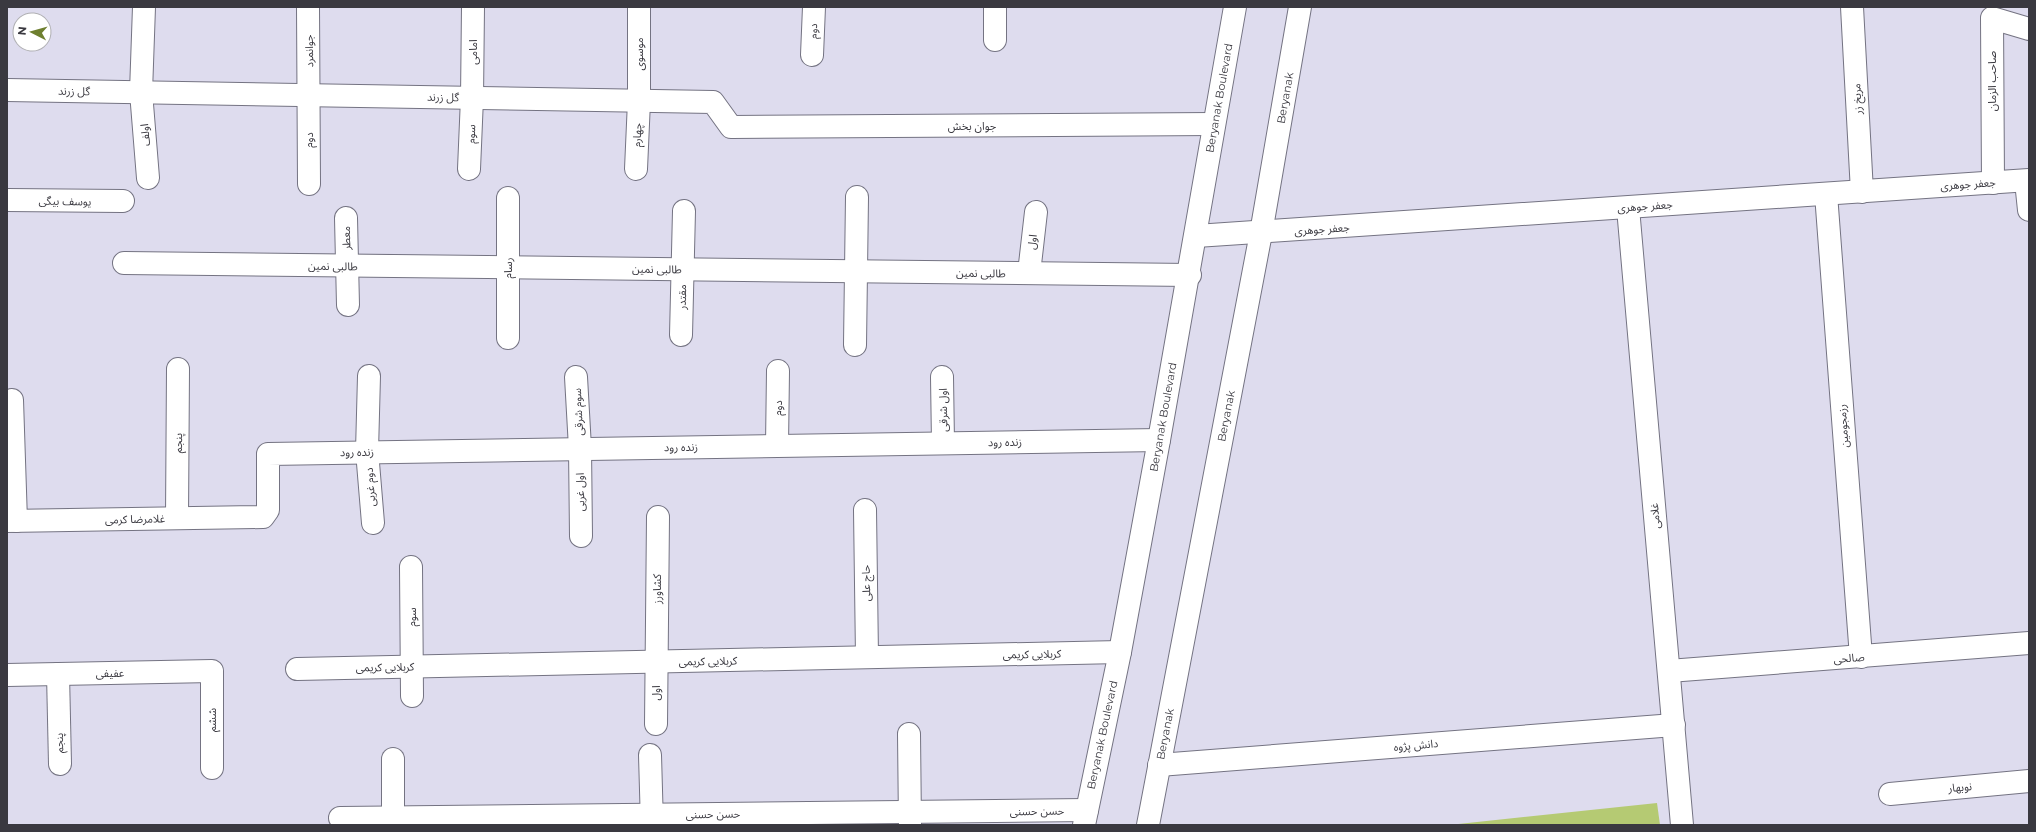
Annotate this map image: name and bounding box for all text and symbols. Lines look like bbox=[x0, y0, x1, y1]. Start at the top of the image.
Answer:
north arrow bbox=[12, 12, 52, 52]
street label: دوم bbox=[806, 23, 821, 39]
text: N bbox=[15, 26, 29, 36]
street label: جوانمرد bbox=[302, 34, 316, 68]
street label: موسوی bbox=[632, 37, 646, 71]
street label: امامی bbox=[466, 39, 480, 65]
street label: Beryanak Boulevard bbox=[1202, 42, 1236, 154]
street label: صاحب الزمان bbox=[1985, 51, 1999, 111]
street label: Beryanak bbox=[1274, 71, 1296, 125]
street label: مریخ زر bbox=[1849, 83, 1866, 116]
street label: گل زرند bbox=[58, 84, 91, 98]
street label: گل زرند bbox=[427, 90, 460, 104]
street label: جوان بخش bbox=[948, 119, 997, 133]
street label: چهارم bbox=[629, 122, 646, 147]
street label: اولف bbox=[137, 123, 153, 147]
street label: سوم bbox=[464, 124, 479, 144]
street label: دوم bbox=[302, 132, 317, 148]
street label: جعفر جوهری bbox=[1940, 175, 1997, 193]
street label: یوسف بیگی bbox=[38, 194, 92, 209]
street label: جعفر جوهری bbox=[1617, 197, 1674, 215]
street label: جعفر جوهری bbox=[1294, 220, 1351, 238]
street label: معطر bbox=[339, 226, 353, 251]
street label: اول bbox=[1024, 234, 1040, 250]
street label: رسام bbox=[501, 258, 516, 278]
street label: طالبی نمین bbox=[308, 259, 358, 273]
street label: طالبی نمین bbox=[632, 262, 682, 276]
street label: طالبی نمین bbox=[956, 266, 1006, 280]
street label: مقتدر bbox=[675, 284, 689, 311]
street label: Beryanak Boulevard bbox=[1146, 361, 1180, 473]
street label: سوم شرقی bbox=[570, 387, 587, 436]
street label: اول شرقی bbox=[936, 388, 950, 432]
street label: Beryanak bbox=[1214, 389, 1238, 443]
street label: دوم bbox=[771, 400, 786, 416]
street label: رزمجومین bbox=[1834, 404, 1852, 448]
street label: پنجم bbox=[171, 433, 187, 453]
street label: زنده رود bbox=[988, 435, 1022, 449]
street label: زنده رود bbox=[664, 440, 698, 454]
street label: زنده رود bbox=[340, 445, 374, 459]
street label: دوم غربی bbox=[362, 467, 379, 507]
street label: اول غربی bbox=[573, 473, 587, 511]
street label: غلامی bbox=[1647, 502, 1663, 530]
street label: غلامرضا کرمی bbox=[105, 511, 166, 527]
street label: حاج علی bbox=[859, 564, 874, 601]
street label: کشاورز bbox=[650, 573, 664, 605]
street label: سوم bbox=[405, 607, 420, 627]
street label: کربلایی کریمی bbox=[1003, 646, 1062, 662]
street label: صالحی bbox=[1833, 650, 1865, 666]
street label: کربلایی کریمی bbox=[679, 653, 738, 669]
street label: کربلایی کریمی bbox=[356, 659, 415, 675]
street label: عفیفی bbox=[96, 666, 125, 680]
street label: Beryanak Boulevard bbox=[1084, 679, 1120, 791]
street label: اول bbox=[649, 685, 663, 701]
street label: Beryanak bbox=[1153, 707, 1177, 761]
street label: ششم bbox=[205, 708, 221, 732]
street label: پنجم bbox=[52, 733, 68, 753]
street label: دانش پژوه bbox=[1393, 736, 1439, 755]
street label: نوبهار bbox=[1946, 779, 1973, 795]
street label: حسن حسنی bbox=[1010, 804, 1065, 818]
street label: حسن حسنی bbox=[686, 807, 741, 821]

